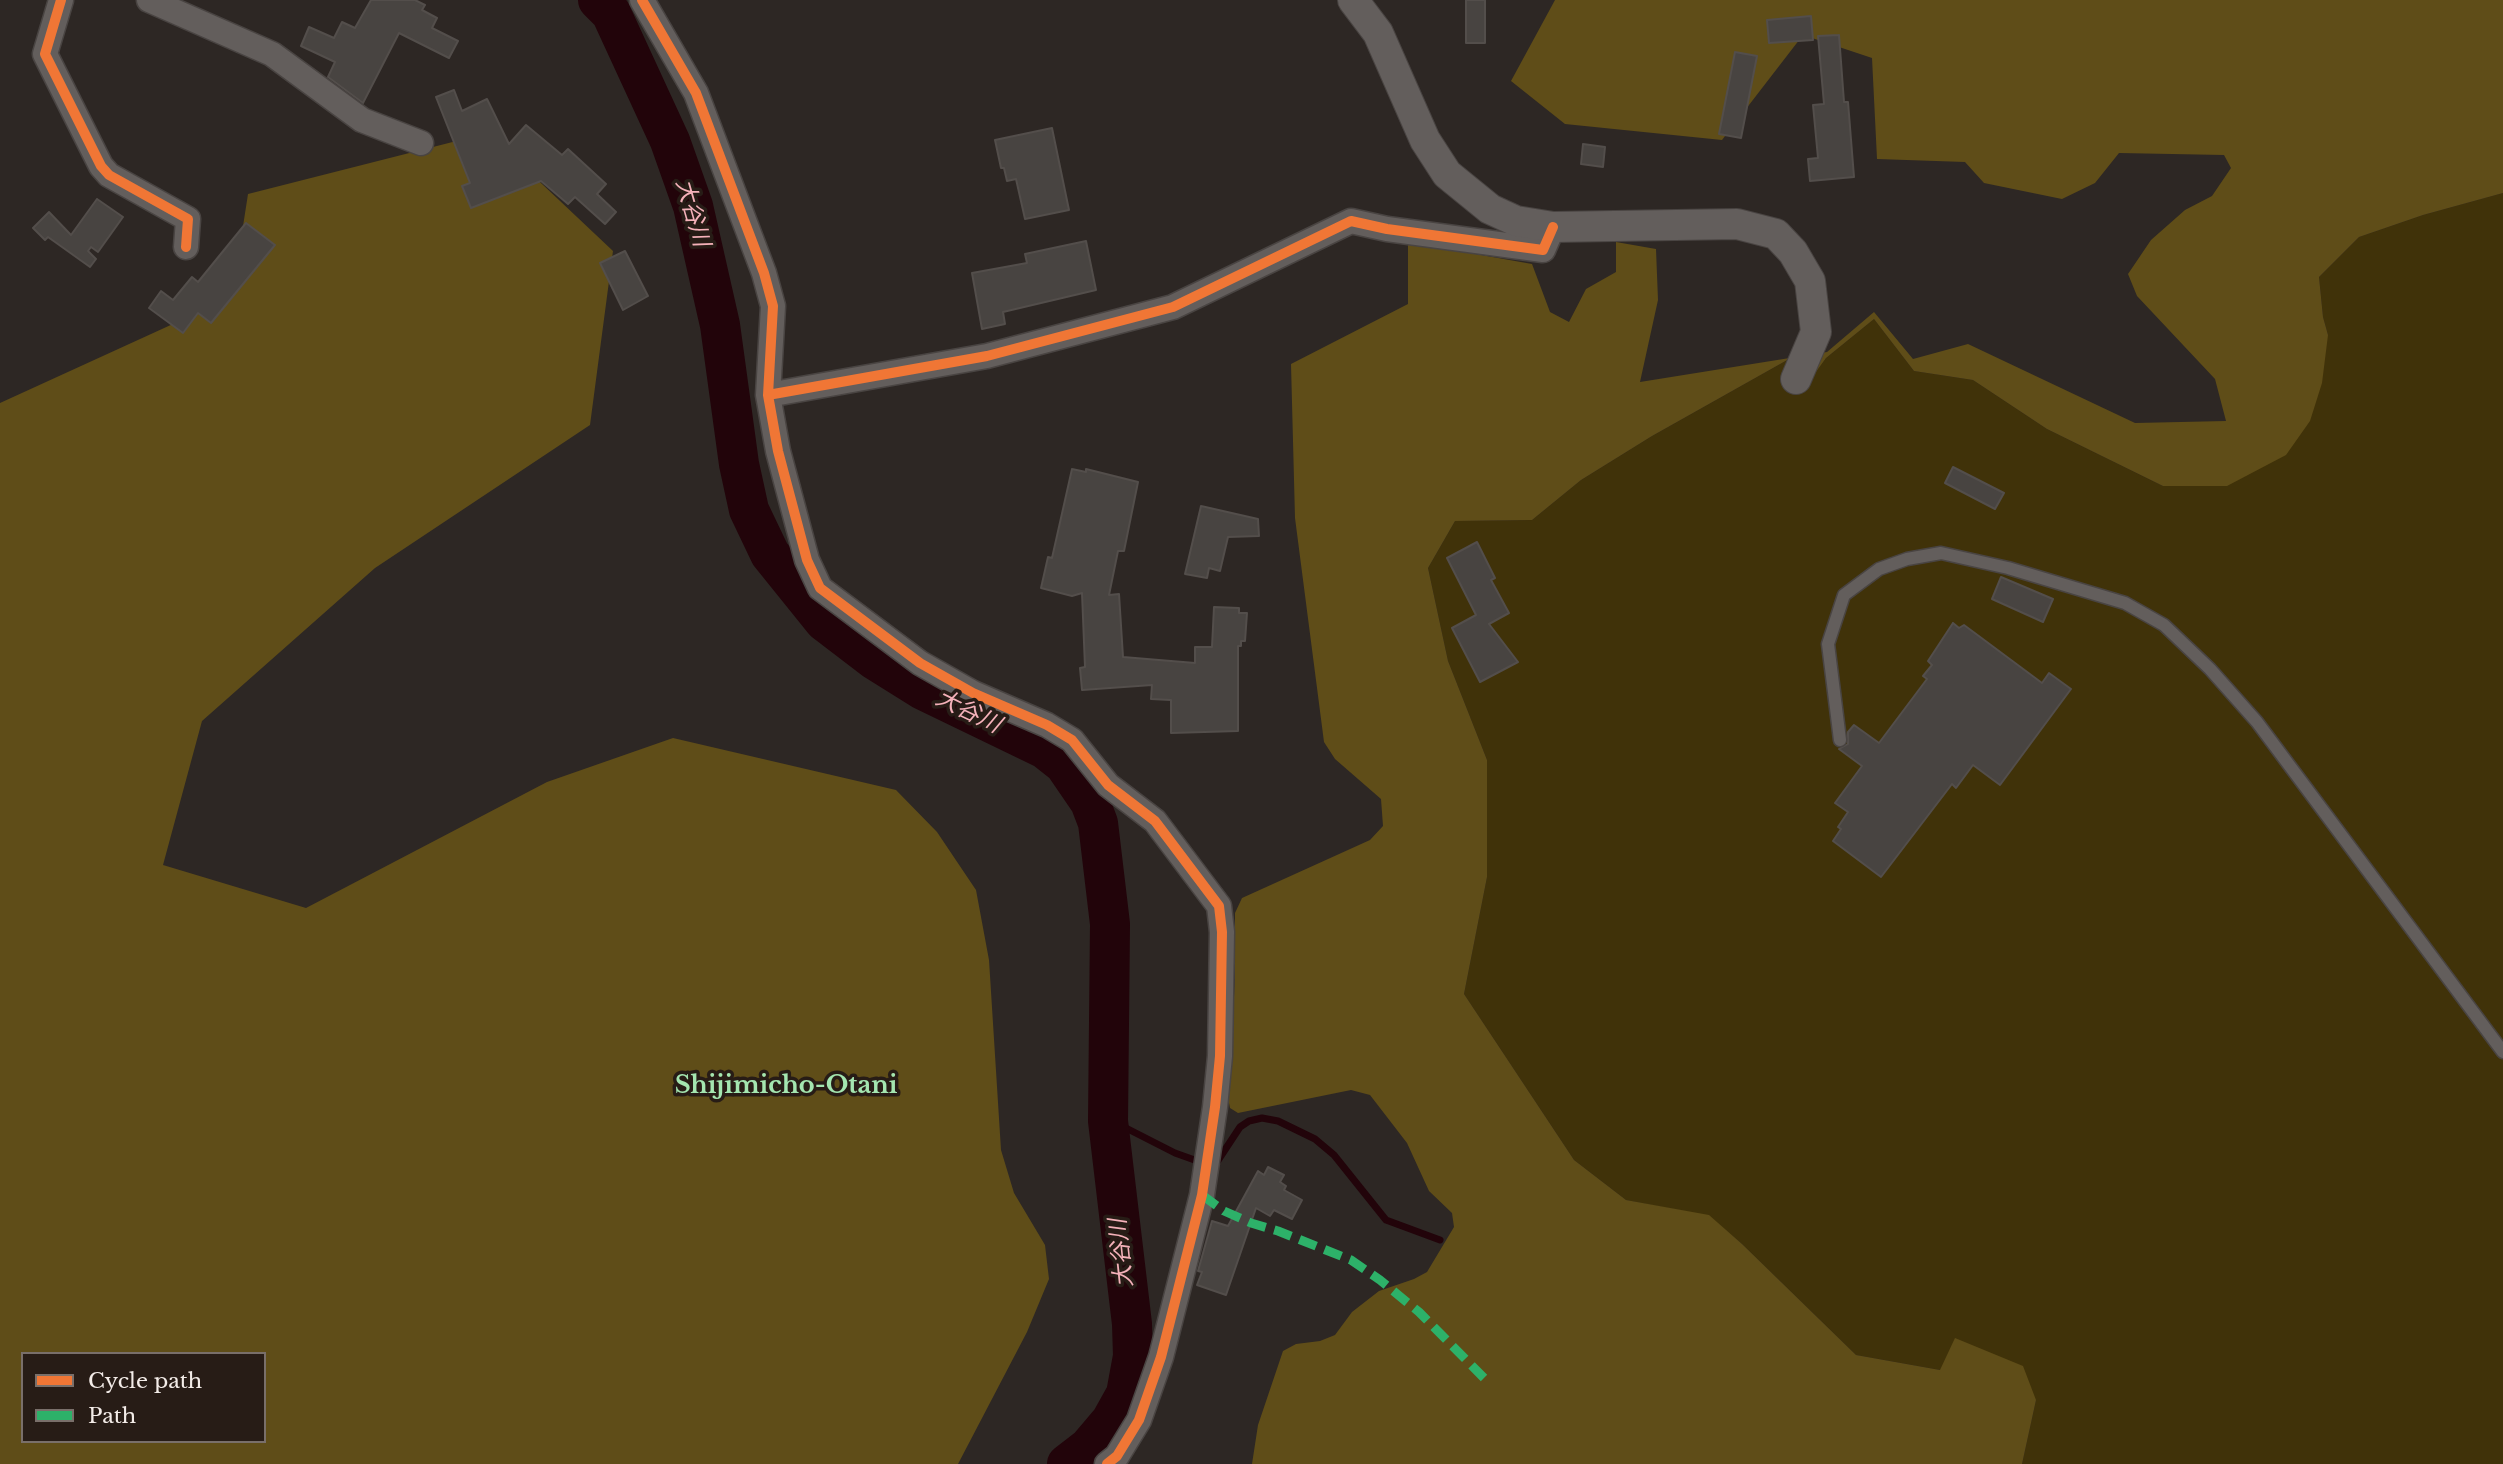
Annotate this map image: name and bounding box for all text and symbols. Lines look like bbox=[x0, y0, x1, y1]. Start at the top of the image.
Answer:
water label: 大谷川 bbox=[669, 176, 715, 250]
water label: 大谷川 bbox=[931, 684, 1005, 740]
district label: Shijimicho-Otani bbox=[675, 1072, 897, 1100]
water label: 大谷川 bbox=[1105, 1217, 1139, 1289]
legend bbox=[21, 1352, 266, 1443]
text: Cycle path bbox=[88, 1368, 202, 1394]
text: Path bbox=[88, 1403, 136, 1429]

